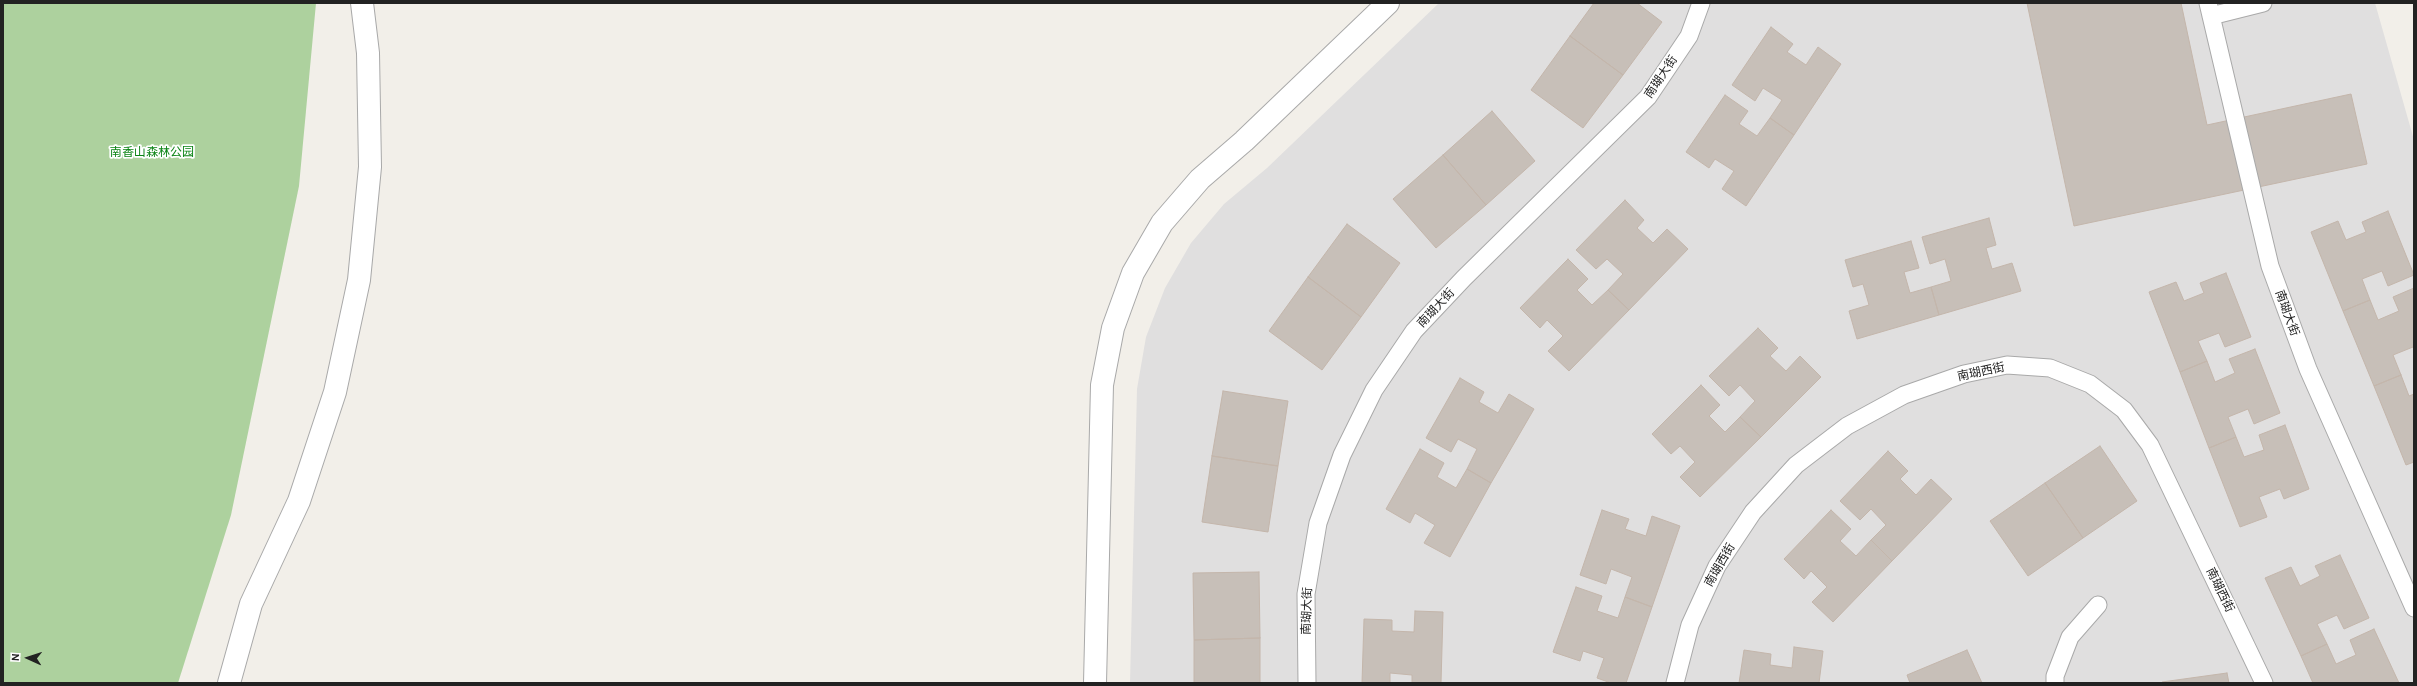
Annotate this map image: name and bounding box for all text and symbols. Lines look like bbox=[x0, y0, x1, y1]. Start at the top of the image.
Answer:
street label: 南瑚大街 bbox=[1642, 53, 1680, 101]
park label: 南香山森林公园 bbox=[110, 145, 194, 159]
street label: 南瑚大街 bbox=[1414, 286, 1458, 330]
street label: 南瑚大街 bbox=[2272, 288, 2302, 338]
street label: 南瑚西街 bbox=[1956, 360, 2006, 384]
street label: 南瑚西街 bbox=[1702, 541, 1738, 589]
street label: 南瑚西街 bbox=[2203, 565, 2237, 615]
street label: 南瑚大街 bbox=[1299, 587, 1315, 635]
north arrow bbox=[8, 638, 48, 678]
text: N bbox=[10, 653, 21, 661]

